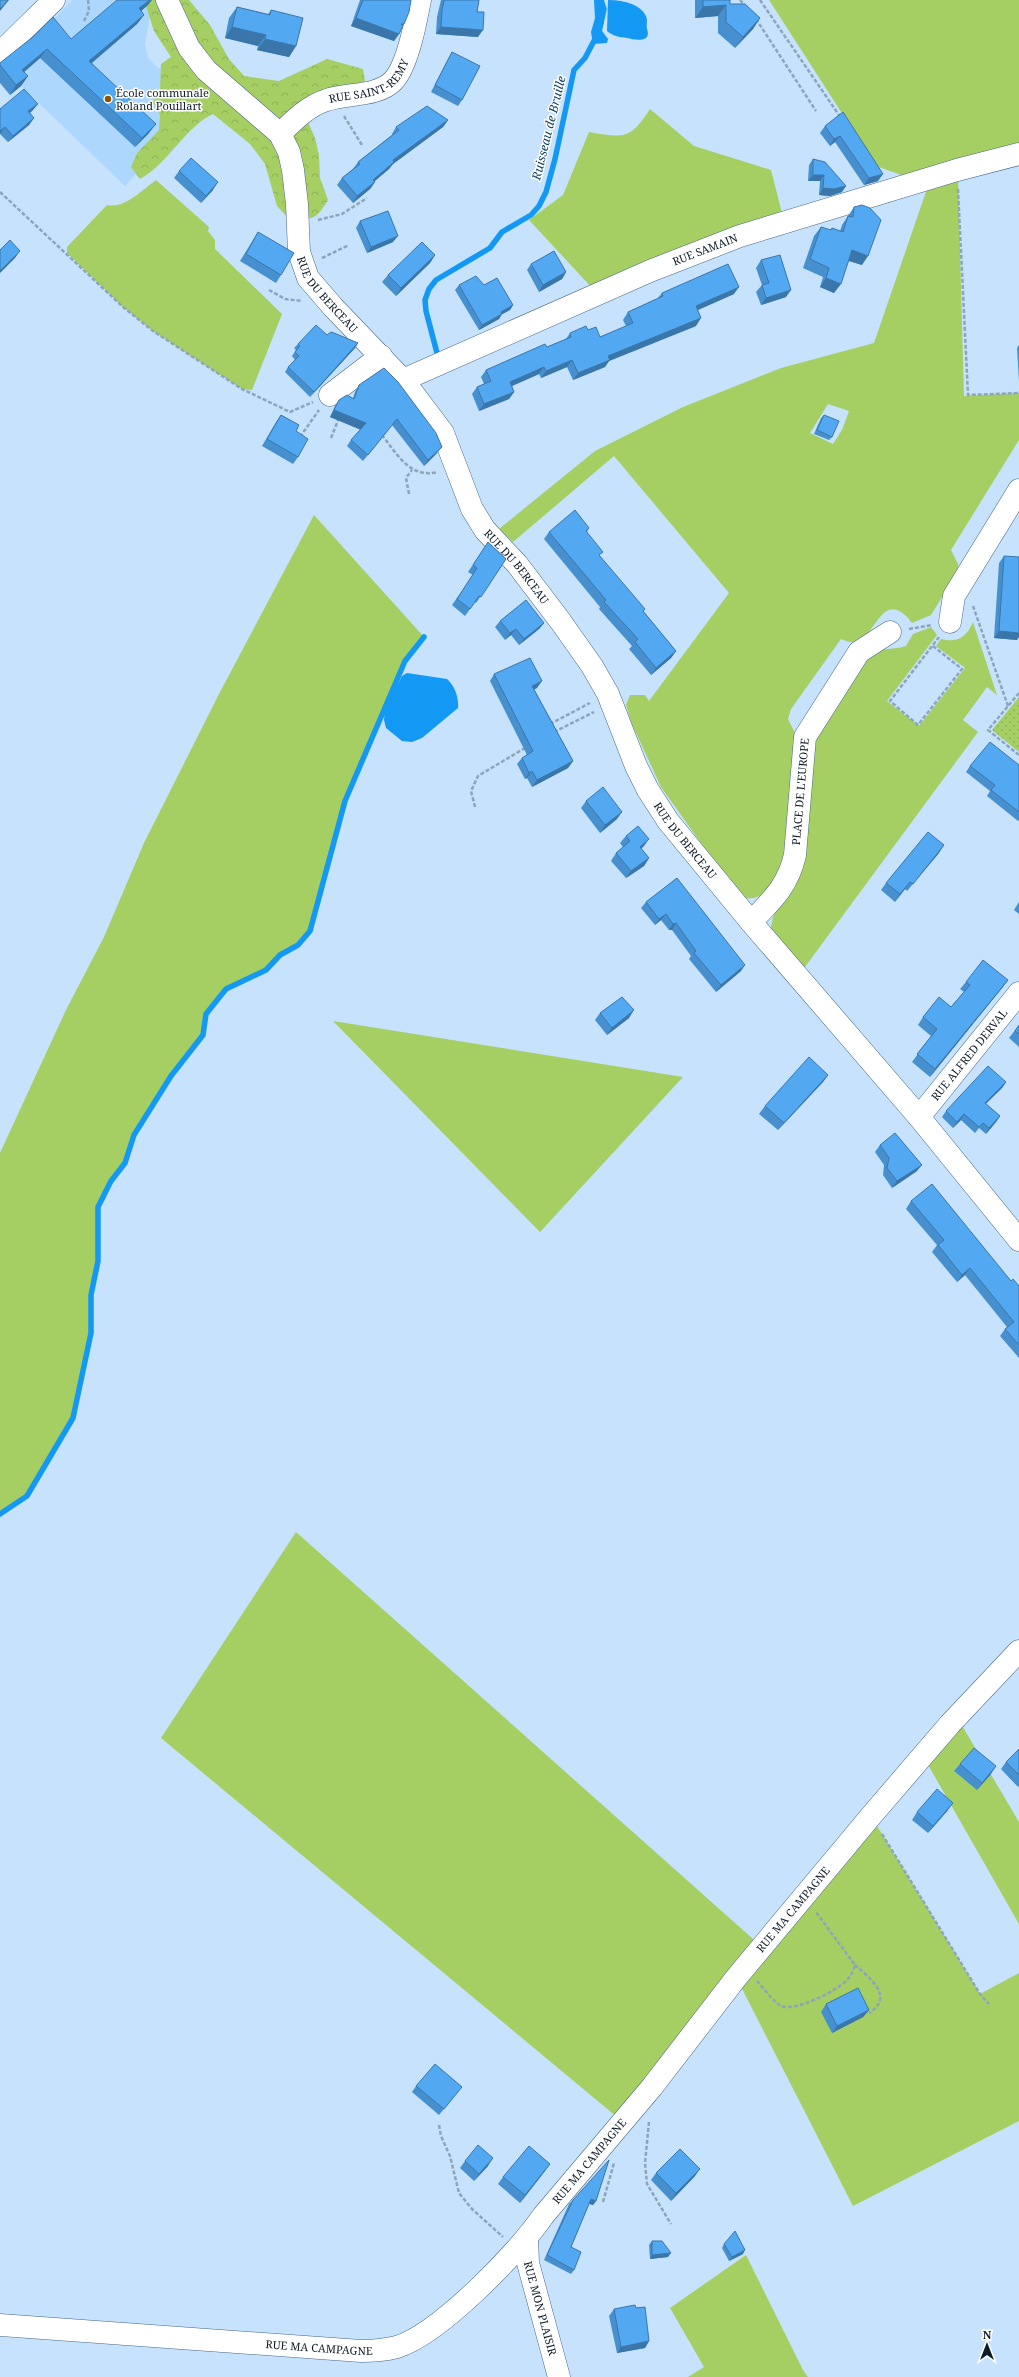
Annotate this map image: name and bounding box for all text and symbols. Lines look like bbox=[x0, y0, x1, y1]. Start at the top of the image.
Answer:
street label: RUE SAINT-REMY bbox=[327, 56, 412, 106]
water label: Ruisseau de Bruille bbox=[527, 74, 570, 183]
place label: École communale Roland Pouillart bbox=[116, 85, 209, 113]
marker: École communale Roland Pouillart bbox=[103, 94, 113, 104]
street label: RUE SAMAIN bbox=[670, 229, 740, 269]
street label: RUE DU BERCEAU bbox=[294, 254, 362, 336]
street label: RUE DU BERCEAU bbox=[481, 526, 553, 607]
street label: PLACE DE L'EUROPE bbox=[788, 737, 812, 846]
street label: RUE DU BERCEAU bbox=[651, 799, 720, 882]
street label: RUE ALFRED DERVAL bbox=[927, 1005, 1010, 1103]
street label: RUE MA CAMPAGNE bbox=[753, 1863, 833, 1955]
street label: RUE MA CAMPAGNE bbox=[548, 2115, 629, 2207]
street label: RUE MON PLAISIR bbox=[521, 2259, 561, 2358]
north arrow bbox=[967, 2325, 1007, 2365]
text: N bbox=[983, 2327, 992, 2342]
street label: RUE MA CAMPAGNE bbox=[265, 2336, 373, 2358]

